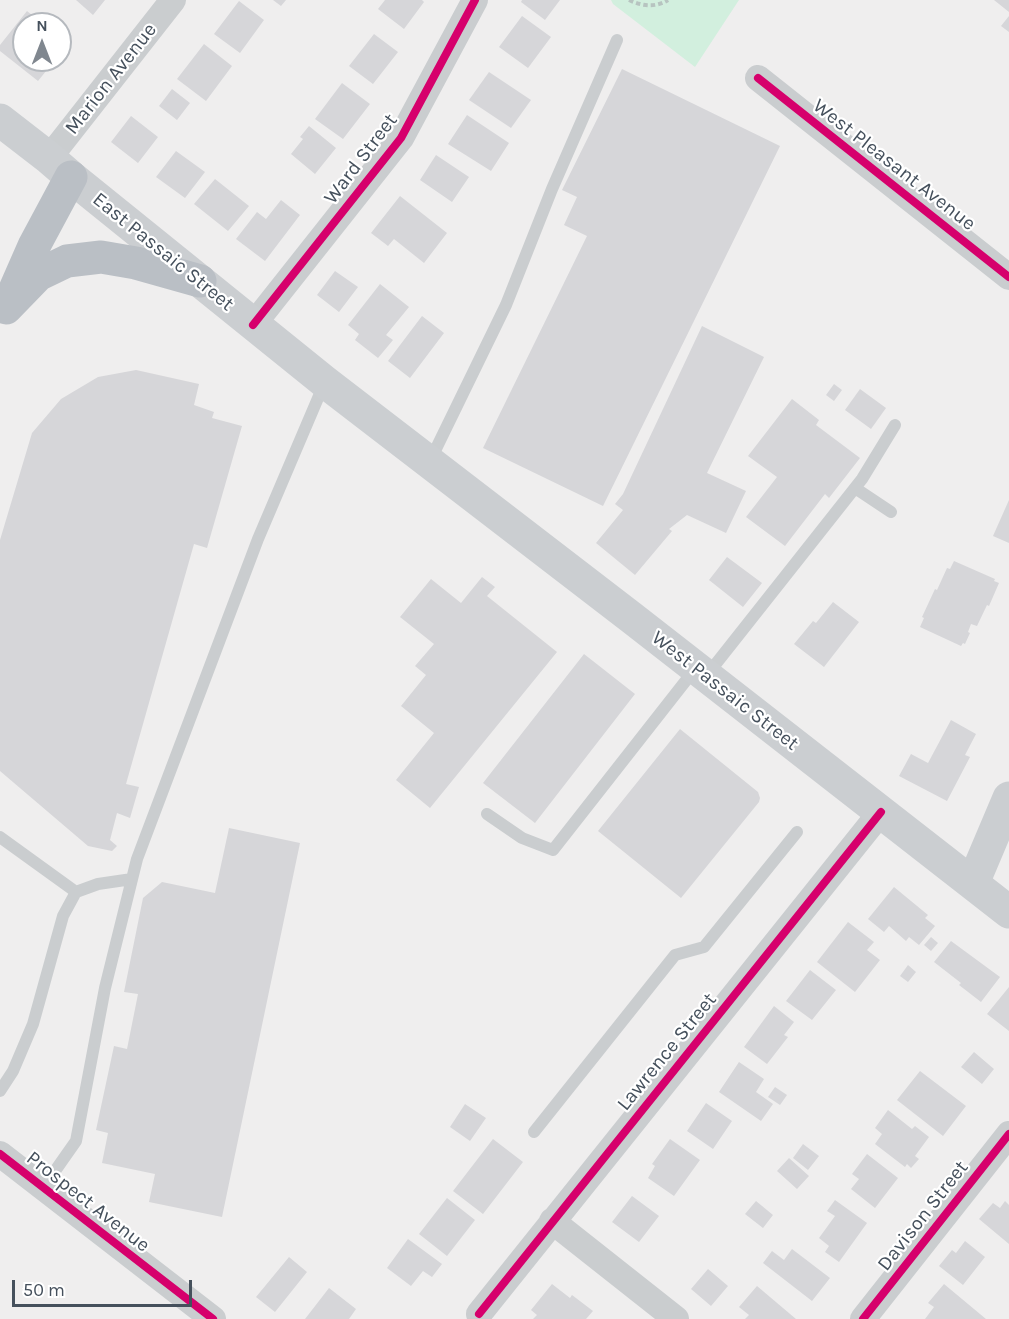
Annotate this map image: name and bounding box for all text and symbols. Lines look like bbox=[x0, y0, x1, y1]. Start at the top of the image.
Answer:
north arrow bbox=[12, 12, 72, 72]
text: N bbox=[36, 16, 48, 35]
street label: Marion Avenue bbox=[60, 19, 162, 139]
street label: West Pleasant Avenue bbox=[808, 94, 980, 236]
street label: Ward Street bbox=[319, 109, 403, 209]
street label: East Passaic Street bbox=[87, 188, 239, 316]
street label: West Passaic Street bbox=[647, 626, 803, 756]
street label: Lawrence Street bbox=[612, 988, 722, 1116]
street label: Prospect Avenue bbox=[21, 1146, 155, 1258]
street label: Davison Street bbox=[872, 1156, 974, 1276]
scale bar bbox=[15, 1268, 195, 1306]
text: 50 m bbox=[23, 1279, 65, 1301]

